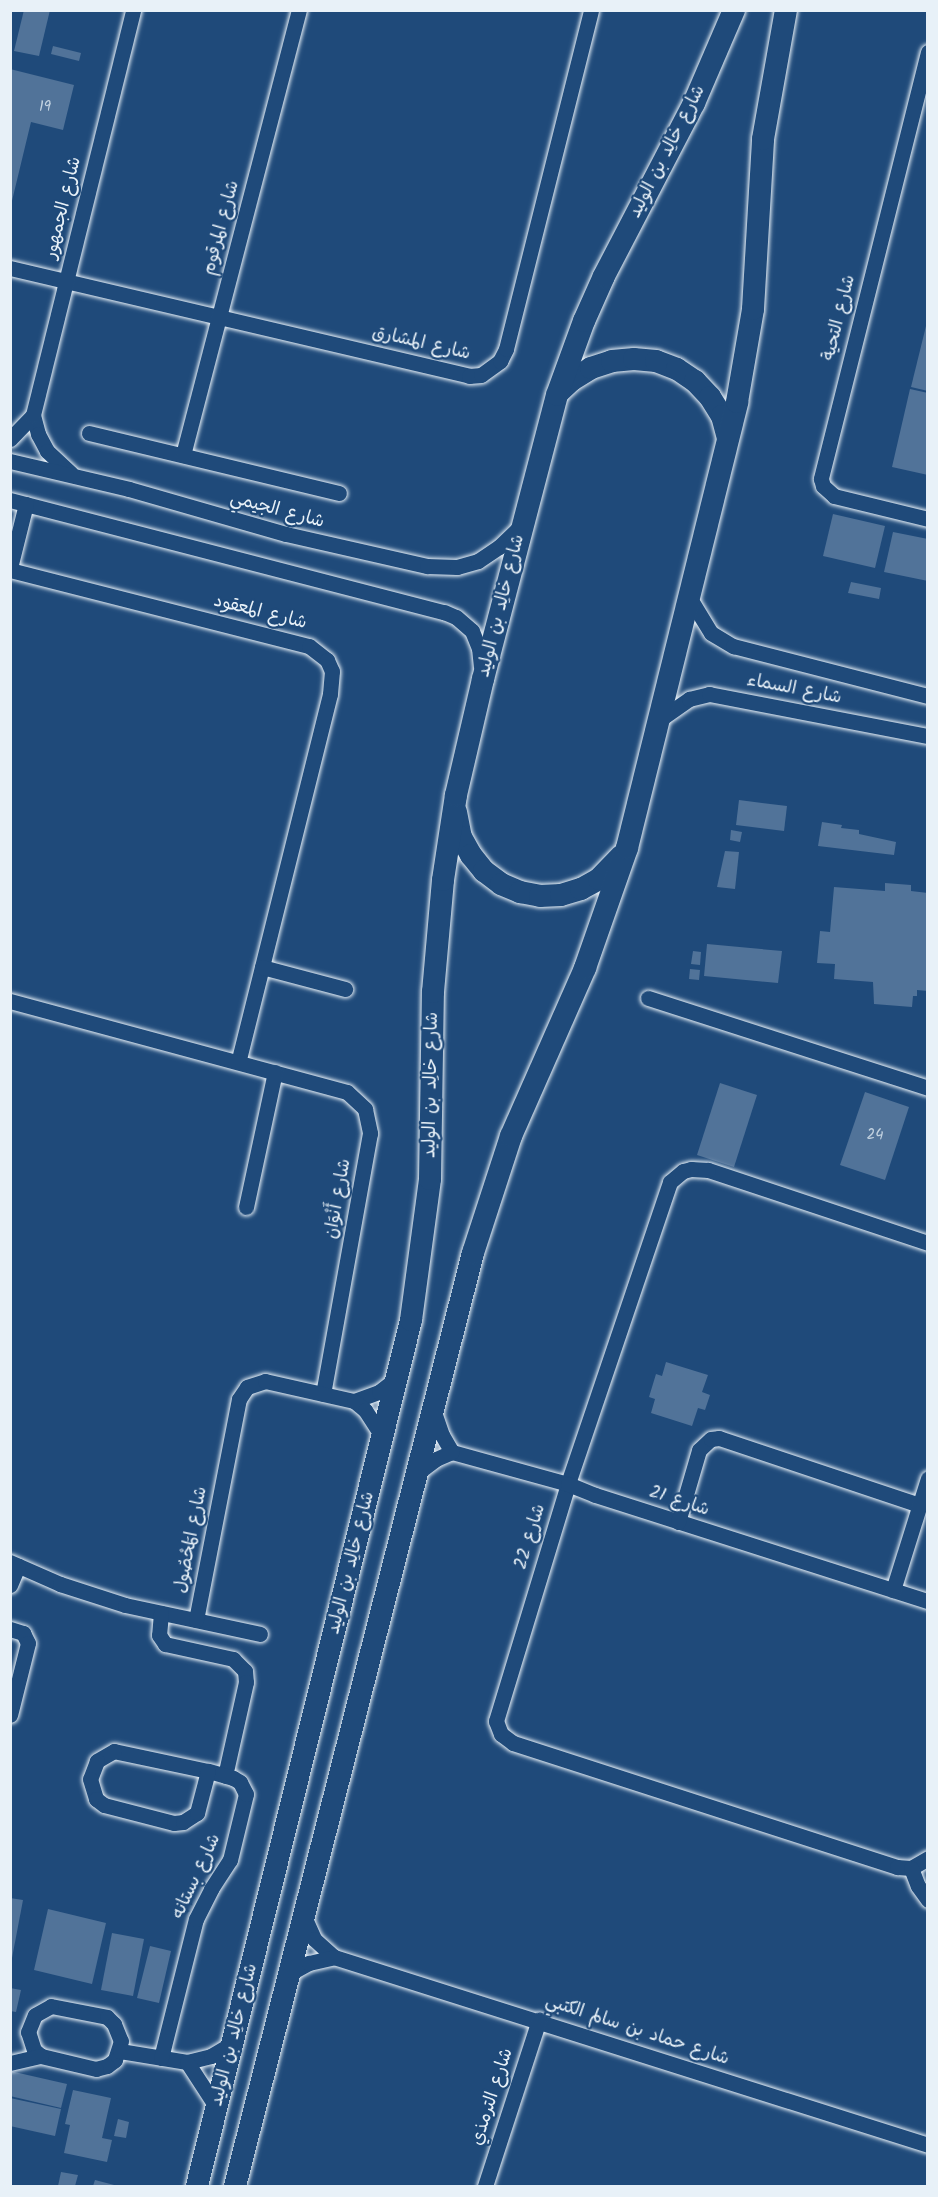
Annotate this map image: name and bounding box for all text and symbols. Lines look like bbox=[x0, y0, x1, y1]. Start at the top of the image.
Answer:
street label: شارع خالِد بن الوليد bbox=[625, 82, 711, 222]
house number: 19 bbox=[39, 99, 51, 117]
street label: شارع الجمهور bbox=[41, 155, 87, 261]
street label: شارع المرقوم bbox=[199, 178, 245, 278]
street label: شارع التحية bbox=[819, 273, 861, 363]
street label: شارع المشارق bbox=[370, 322, 472, 366]
street label: شارع الجيمي bbox=[228, 488, 326, 534]
street label: شارع خالِد بن الوليد bbox=[474, 532, 530, 680]
street label: شارع المعقود bbox=[211, 591, 309, 635]
street label: شارع السماء bbox=[745, 670, 843, 710]
street label: شارع خالِد بن الوليد bbox=[420, 1012, 444, 1158]
house number: 24 bbox=[867, 1127, 883, 1145]
street label: شارع أَنْوَان bbox=[321, 1157, 357, 1241]
street label: شارع 21 bbox=[646, 1482, 712, 1522]
street label: شارع المَحْصُول bbox=[171, 1485, 213, 1595]
street label: شارع خالِد بن الوليد bbox=[324, 1489, 380, 1637]
street label: شارع 22 bbox=[511, 1502, 551, 1572]
street label: شارع بستانه bbox=[168, 1831, 226, 1923]
street label: شارع خالِد بن الوليد bbox=[207, 1961, 263, 2109]
street label: شارع حماد بن سالم الكتبي bbox=[542, 1991, 732, 2071]
street label: شارع الترمذي bbox=[467, 2046, 519, 2148]

